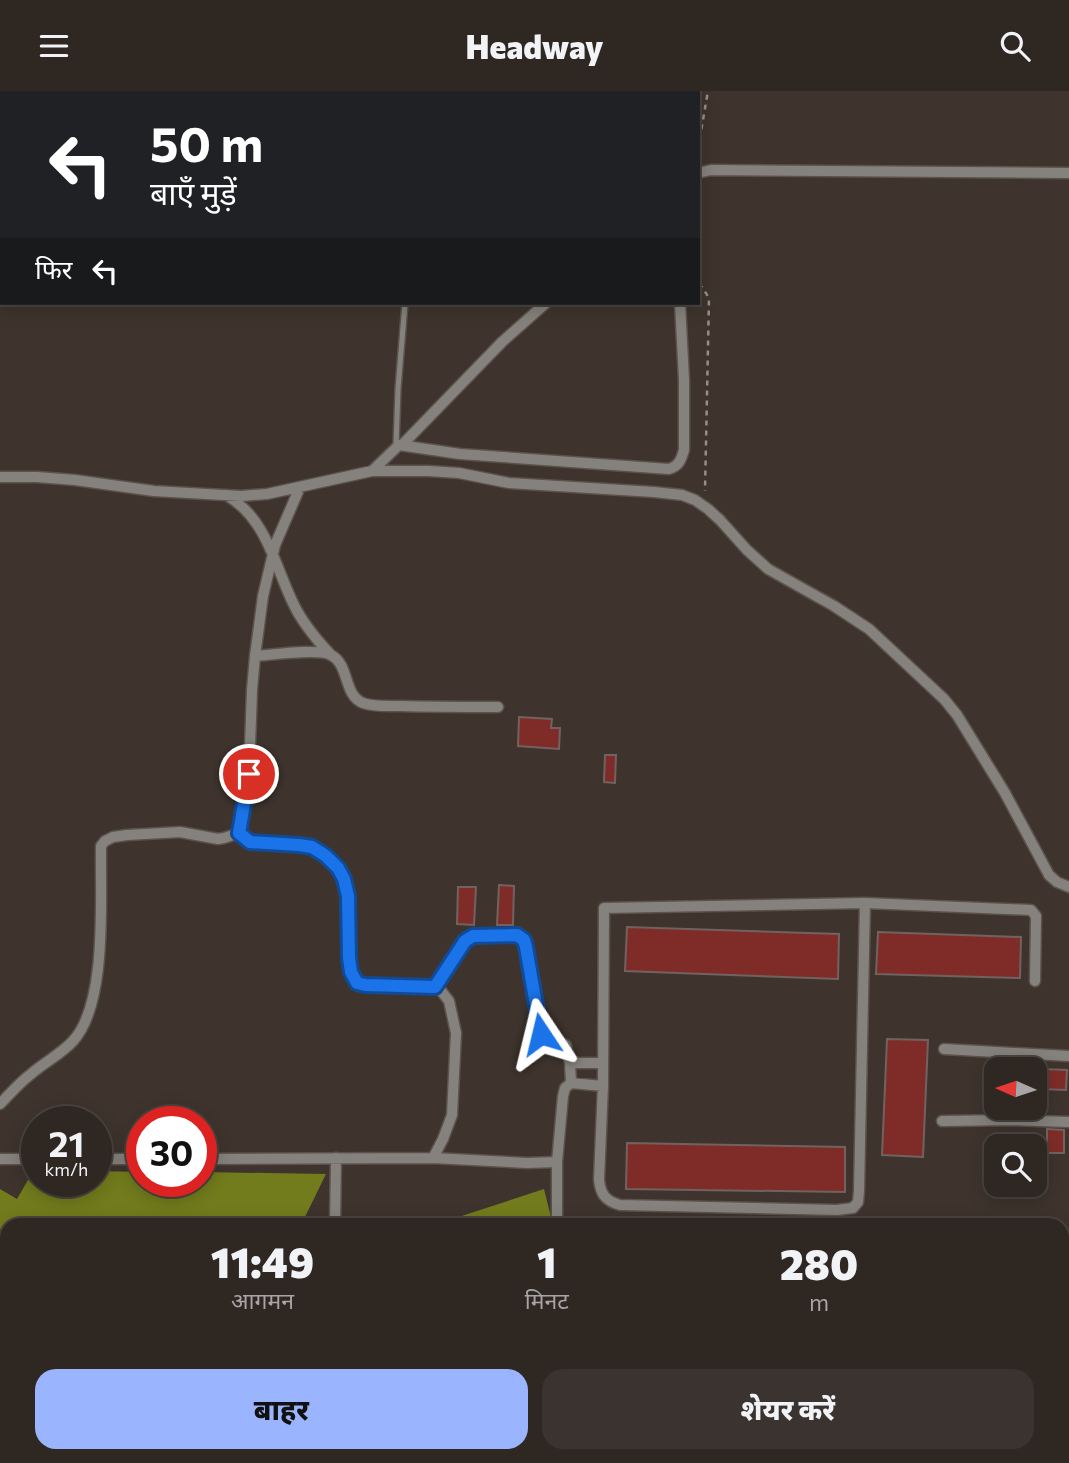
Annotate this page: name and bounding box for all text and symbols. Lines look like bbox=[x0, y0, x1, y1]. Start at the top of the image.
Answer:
text: Headway bbox=[466, 26, 603, 66]
icon: menu bbox=[35, 27, 73, 65]
icon: search bbox=[996, 27, 1034, 65]
text: 50 m bbox=[150, 112, 263, 172]
icon: left bbox=[35, 119, 126, 210]
text: बाएँ मुड़ें bbox=[150, 172, 237, 212]
icon: left bbox=[86, 252, 124, 290]
text: फिर bbox=[35, 253, 72, 284]
pin bbox=[219, 744, 279, 804]
icon: arrive bbox=[230, 755, 268, 793]
position arrow bbox=[504, 997, 578, 1071]
north arrow bbox=[984, 1057, 1046, 1120]
map controls bbox=[984, 1057, 1047, 1197]
speed limit sign: 30 bbox=[126, 1106, 217, 1197]
text: 21 bbox=[49, 1121, 84, 1164]
button: search bbox=[984, 1134, 1047, 1197]
text: km/h bbox=[45, 1158, 88, 1180]
text: 11:49 bbox=[211, 1235, 314, 1287]
text: 1 bbox=[537, 1235, 557, 1287]
text: 280 bbox=[780, 1237, 858, 1289]
text: आगमन bbox=[231, 1286, 294, 1314]
text: मिनट bbox=[525, 1286, 569, 1314]
text: m bbox=[809, 1288, 829, 1316]
button: बाहर bbox=[35, 1369, 528, 1449]
button: शेयर करें bbox=[542, 1369, 1034, 1449]

